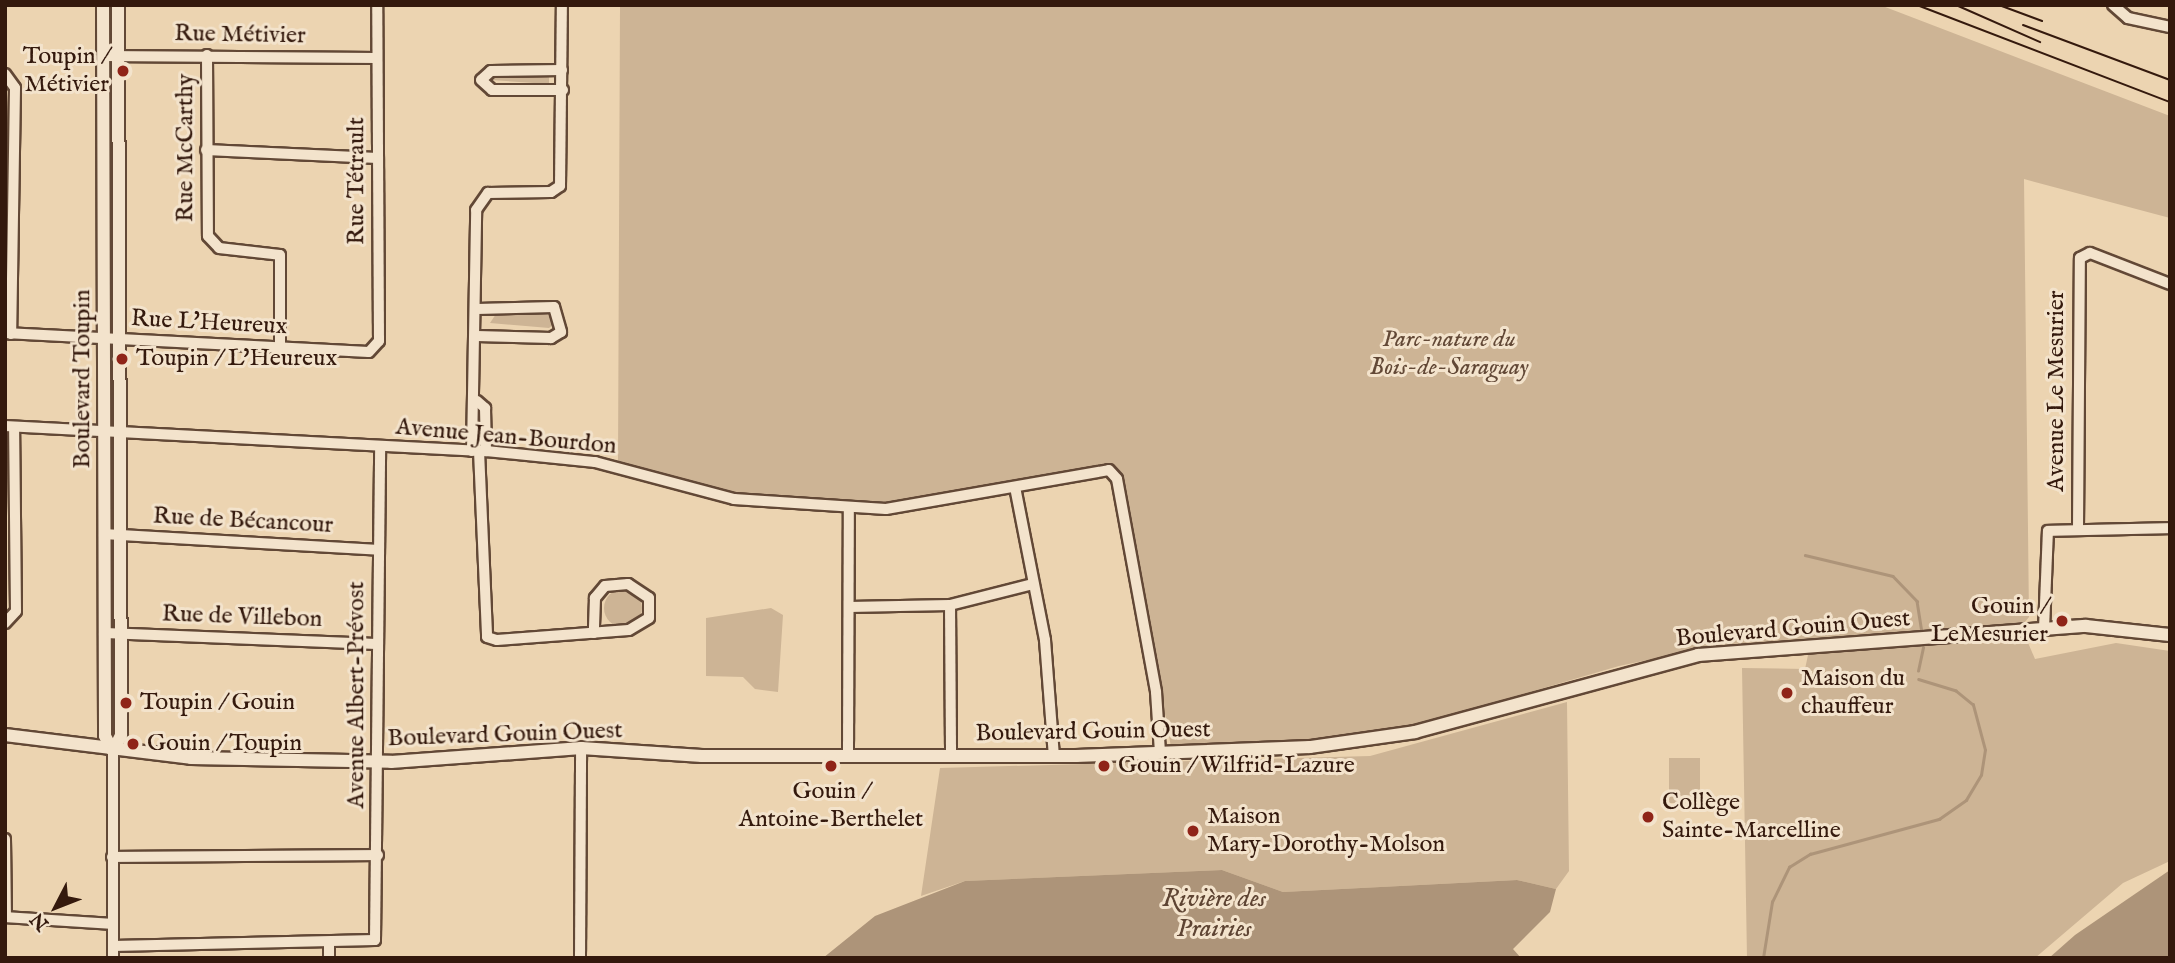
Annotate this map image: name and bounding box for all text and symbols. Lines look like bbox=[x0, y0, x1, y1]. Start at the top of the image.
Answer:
street label: Rue Métivier bbox=[174, 19, 306, 51]
place label: Toupin / Métivier bbox=[23, 43, 109, 99]
marker: Toupin / Métivier bbox=[115, 63, 131, 79]
street label: Rue McCarthy bbox=[172, 74, 200, 222]
street label: Rue Tétrault bbox=[343, 117, 371, 245]
street label: Boulevard Toupin bbox=[69, 289, 97, 469]
street label: Avenue Le Mesurier bbox=[2043, 290, 2071, 492]
street label: Rue L'Heureux bbox=[130, 305, 288, 341]
park label: Parc-nature du Bois-de-Saraguay bbox=[1369, 326, 1529, 382]
place label: Toupin / L'Heureux bbox=[136, 345, 337, 373]
marker: Toupin / L'Heureux bbox=[114, 351, 130, 367]
street label: Avenue Jean-Bourdon bbox=[394, 413, 618, 461]
street label: Rue de Bécancour bbox=[152, 502, 334, 540]
street label: Avenue Albert-Prévost bbox=[343, 581, 371, 809]
place label: Gouin / LeMesurier bbox=[1931, 593, 2048, 649]
street label: Rue de Villebon bbox=[161, 600, 323, 634]
street label: Boulevard Gouin Ouest bbox=[1675, 604, 1911, 654]
marker: Gouin / LeMesurier bbox=[2054, 613, 2070, 629]
place label: Maison du chauffeur bbox=[1801, 665, 1905, 721]
marker: Maison du chauffeur bbox=[1779, 685, 1795, 701]
place label: Toupin / Gouin bbox=[140, 689, 295, 717]
marker: Toupin / Gouin bbox=[118, 695, 134, 711]
street label: Boulevard Gouin Ouest bbox=[975, 716, 1211, 748]
street label: Boulevard Gouin Ouest bbox=[387, 717, 623, 753]
place label: Gouin / Toupin bbox=[147, 730, 302, 758]
marker: Gouin / Toupin bbox=[125, 736, 141, 752]
place label: Gouin / Wilfrid-Lazure bbox=[1118, 752, 1355, 780]
marker: Gouin / Antoine-Berthelet bbox=[823, 758, 839, 774]
marker: Gouin / Wilfrid-Lazure bbox=[1096, 758, 1112, 774]
place label: Gouin / Antoine-Berthelet bbox=[739, 778, 923, 834]
place label: Collège Sainte-Marcelline bbox=[1662, 789, 1841, 845]
place label: Maison Mary-Dorothy-Molson bbox=[1207, 803, 1445, 859]
marker: Collège Sainte-Marcelline bbox=[1640, 809, 1656, 825]
marker: Maison Mary-Dorothy-Molson bbox=[1185, 823, 1201, 839]
north arrow bbox=[21, 872, 91, 942]
water label: Rivière des Prairies bbox=[1162, 883, 1266, 944]
text: N bbox=[26, 907, 55, 935]

